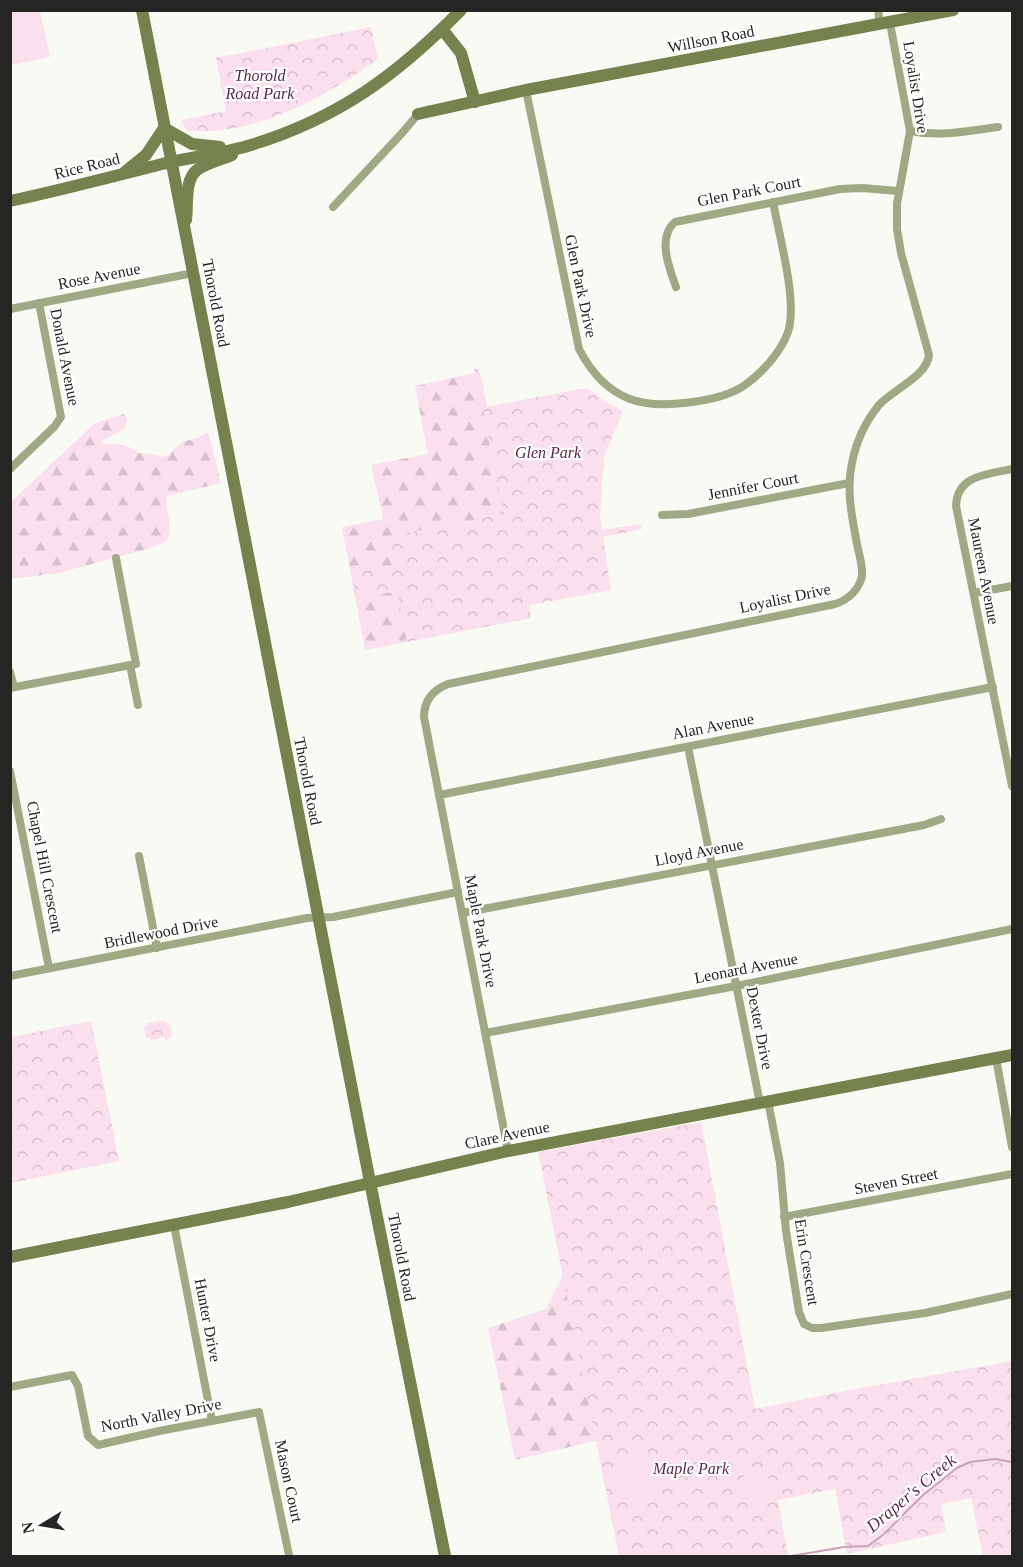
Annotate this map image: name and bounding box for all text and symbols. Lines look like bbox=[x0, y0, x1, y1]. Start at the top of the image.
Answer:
street label: Willson Road bbox=[666, 22, 756, 56]
street label: Loyalist Drive bbox=[899, 40, 932, 134]
park label: Thorold Road Park bbox=[225, 67, 295, 102]
street label: Rice Road bbox=[52, 150, 122, 182]
street label: Glen Park Court bbox=[696, 173, 803, 209]
street label: Glen Park Drive bbox=[562, 233, 600, 339]
street label: Thorold Road bbox=[199, 258, 233, 348]
street label: Rose Avenue bbox=[56, 260, 142, 292]
street label: Donald Avenue bbox=[47, 307, 83, 407]
park label: Glen Park bbox=[515, 444, 582, 461]
street label: Jennifer Court bbox=[706, 469, 800, 503]
street label: Maureen Avenue bbox=[965, 516, 1003, 626]
street label: Loyalist Drive bbox=[738, 580, 832, 617]
street label: Alan Avenue bbox=[671, 710, 755, 742]
street label: Thorold Road bbox=[291, 736, 325, 826]
street label: Chapel Hill Crescent bbox=[23, 800, 66, 935]
street label: Lloyd Avenue bbox=[653, 835, 745, 870]
street label: Maple Park Drive bbox=[461, 873, 500, 989]
street label: Bridlewood Drive bbox=[102, 913, 220, 951]
street label: Leonard Avenue bbox=[693, 950, 799, 986]
street label: Dexter Drive bbox=[744, 985, 776, 1071]
street label: Clare Avenue bbox=[463, 1118, 551, 1152]
street label: Steven Street bbox=[853, 1164, 940, 1197]
street label: Thorold Road bbox=[385, 1212, 419, 1302]
street label: Erin Crescent bbox=[792, 1217, 822, 1307]
street label: Hunter Drive bbox=[192, 1277, 224, 1363]
street label: North Valley Drive bbox=[99, 1395, 223, 1436]
street label: Mason Court bbox=[272, 1438, 306, 1524]
water label: Draper's Creek bbox=[861, 1449, 961, 1537]
park label: Maple Park bbox=[652, 1460, 730, 1478]
north arrow bbox=[12, 1495, 72, 1555]
text: N bbox=[18, 1520, 37, 1535]

